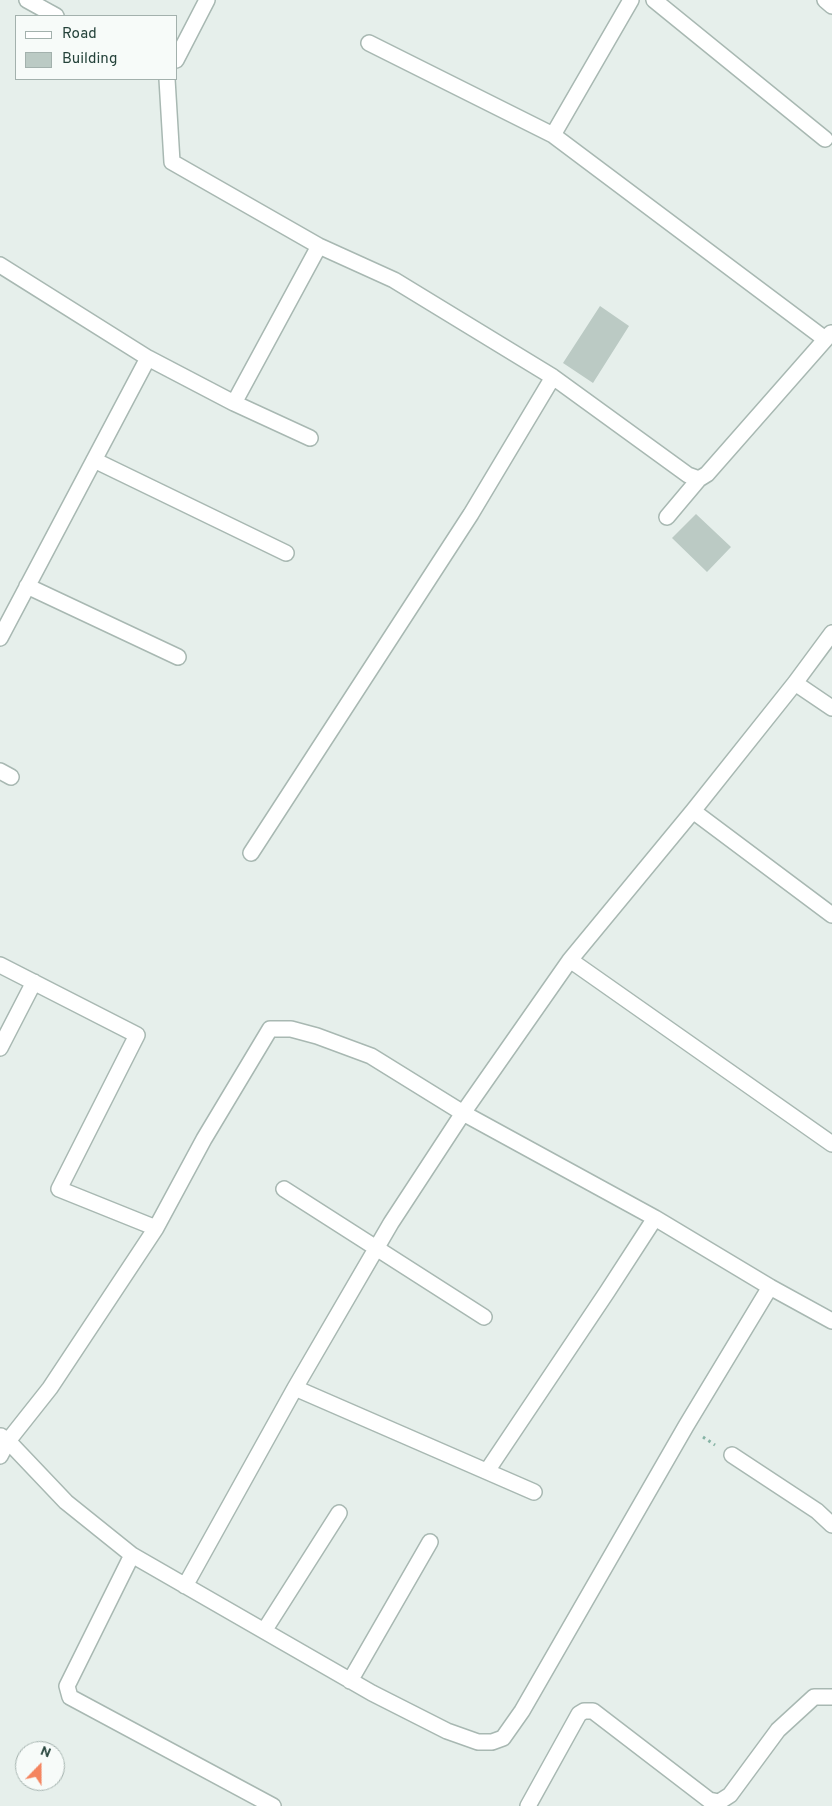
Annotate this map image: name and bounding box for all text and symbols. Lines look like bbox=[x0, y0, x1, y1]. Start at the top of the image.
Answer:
legend bbox=[15, 15, 178, 80]
text: Road bbox=[62, 25, 97, 44]
text: Building bbox=[62, 50, 117, 69]
north arrow bbox=[15, 1741, 65, 1791]
text: N bbox=[38, 1743, 53, 1762]

